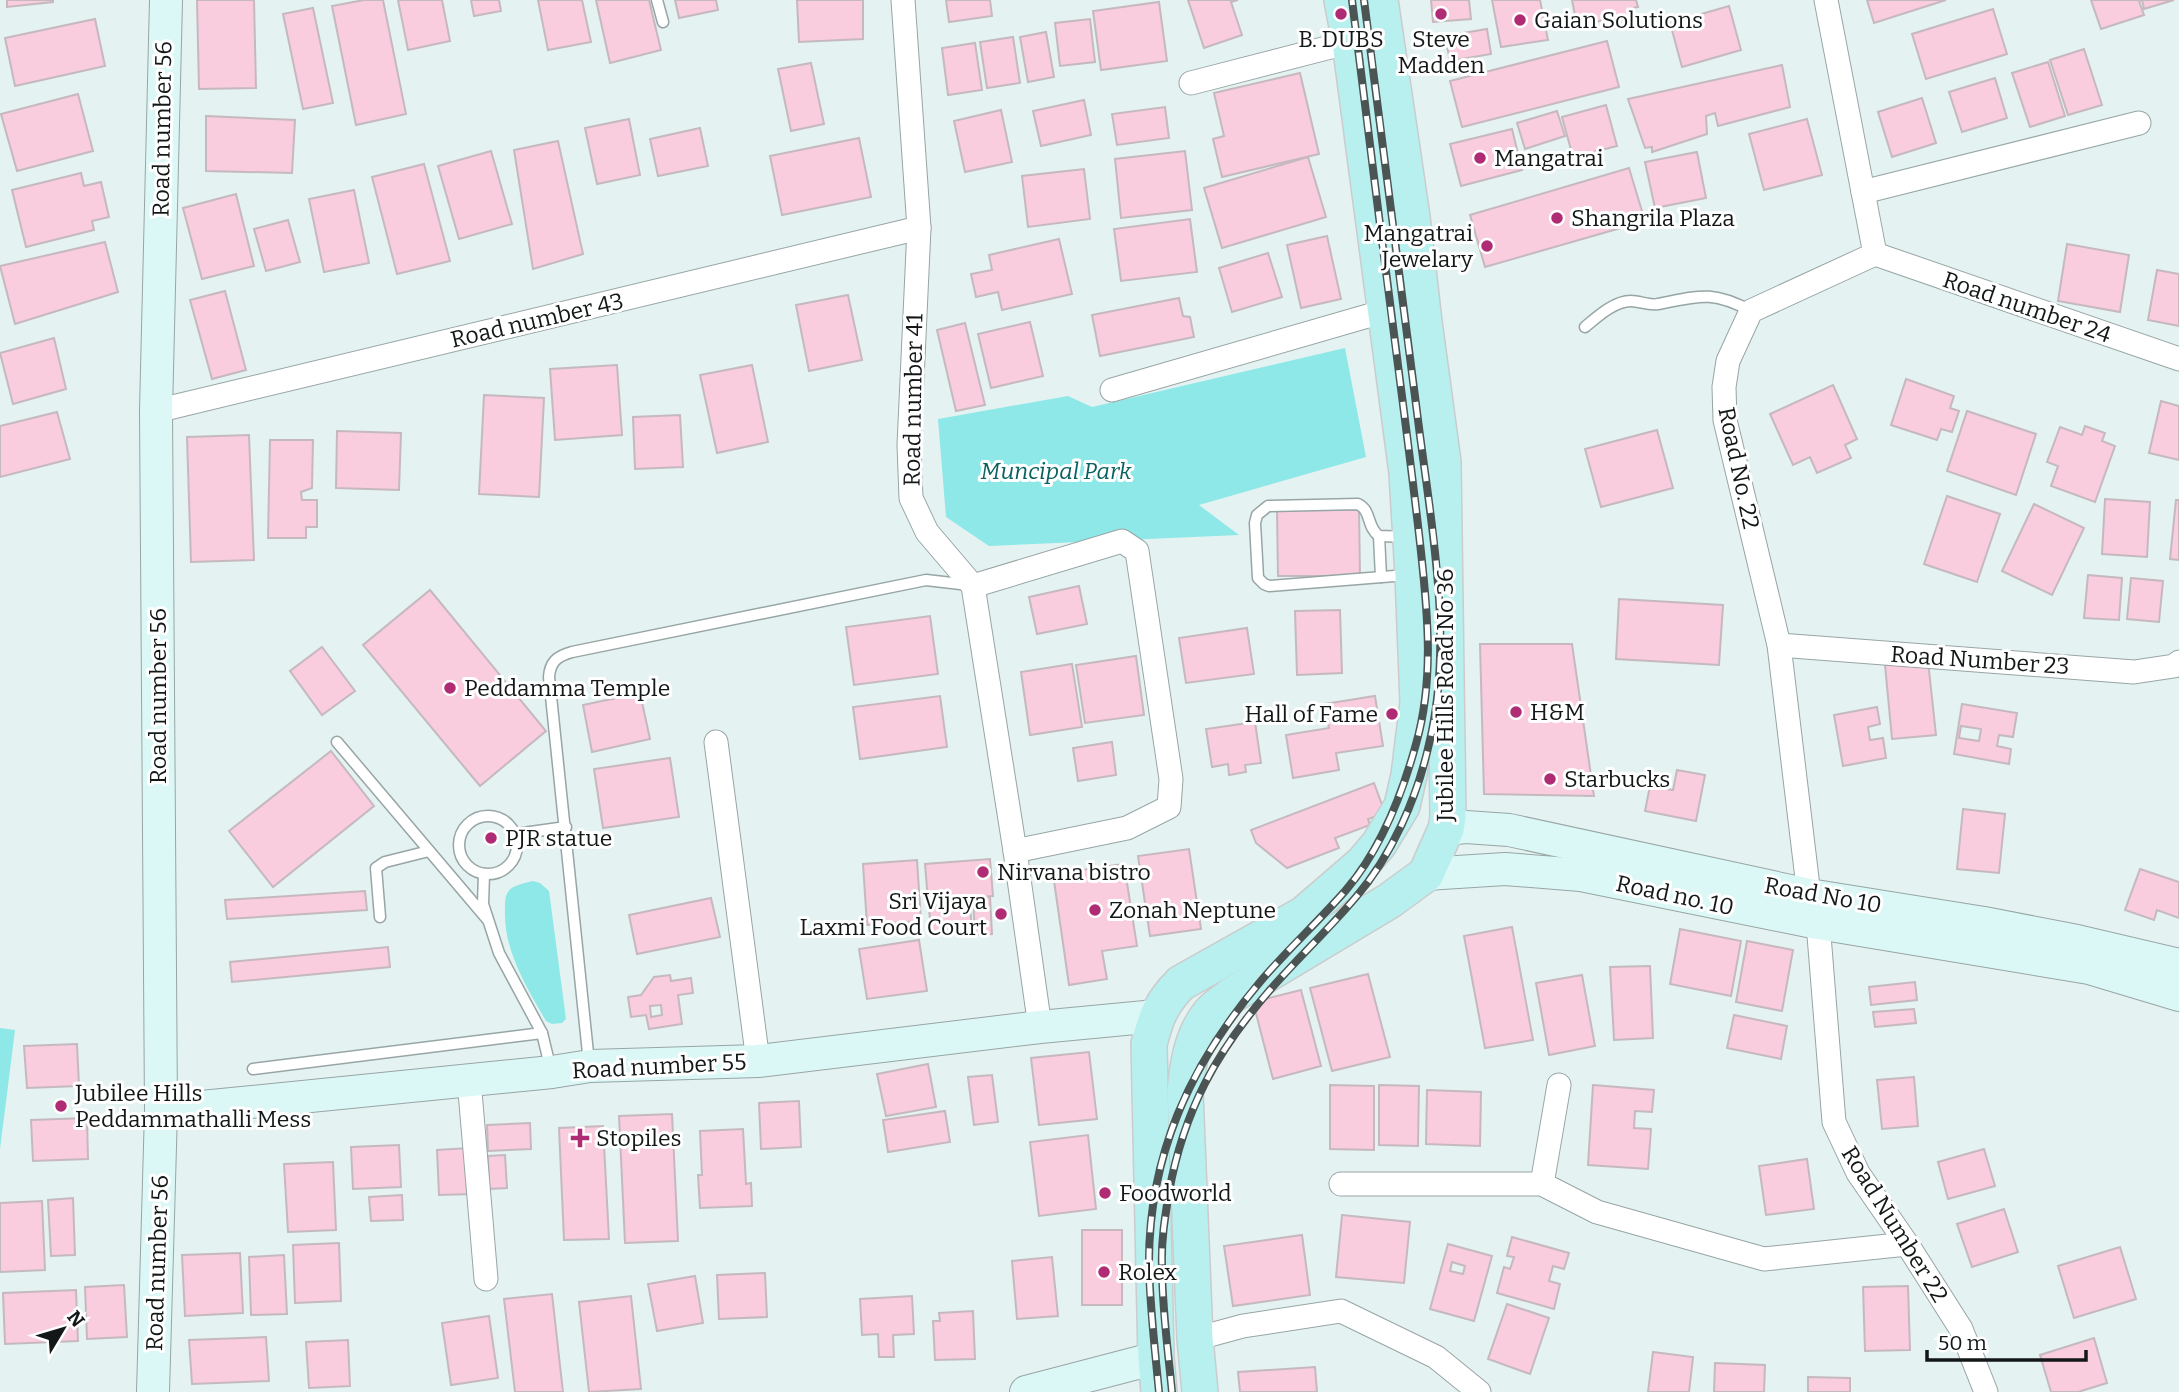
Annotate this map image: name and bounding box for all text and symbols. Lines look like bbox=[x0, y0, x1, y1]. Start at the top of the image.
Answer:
marker: B. DUBS bbox=[1333, 6, 1349, 22]
marker: Steve Madden bbox=[1433, 6, 1449, 22]
place label: Gaian Solutions bbox=[1534, 6, 1703, 34]
marker: Gaian Solutions bbox=[1512, 12, 1528, 28]
place label: B. DUBS bbox=[1298, 25, 1384, 53]
place label: Steve Madden bbox=[1397, 25, 1485, 79]
street label: Road number 56 bbox=[146, 41, 178, 217]
place label: Mangatrai bbox=[1494, 144, 1604, 172]
marker: Mangatrai bbox=[1472, 150, 1488, 166]
place label: Shangrila Plaza bbox=[1571, 204, 1735, 232]
marker: Shangrila Plaza bbox=[1549, 210, 1565, 226]
place label: Mangatrai Jewelary bbox=[1363, 219, 1474, 273]
marker: Mangatrai Jewelary bbox=[1479, 238, 1495, 254]
street label: Road number 24 bbox=[1939, 265, 2115, 349]
street label: Road number 43 bbox=[448, 286, 626, 354]
street label: Road number 41 bbox=[897, 313, 929, 487]
street label: Road No. 22 bbox=[1712, 405, 1766, 531]
park label: Muncipal Park bbox=[981, 457, 1132, 485]
street label: Jubilee Hills Road No 36 bbox=[1431, 568, 1459, 823]
street label: Road number 56 bbox=[144, 608, 172, 784]
street label: Road Number 23 bbox=[1890, 640, 2070, 680]
place label: Peddamma Temple bbox=[464, 674, 670, 702]
marker: Peddamma Temple bbox=[442, 680, 458, 696]
place label: H&M bbox=[1530, 698, 1585, 726]
place label: Hall of Fame bbox=[1244, 700, 1378, 728]
marker: H&M bbox=[1508, 704, 1524, 720]
marker: Hall of Fame bbox=[1384, 706, 1400, 722]
place label: Starbucks bbox=[1564, 765, 1670, 793]
marker: Starbucks bbox=[1542, 771, 1558, 787]
place label: PJR statue bbox=[505, 824, 612, 852]
marker: PJR statue bbox=[483, 830, 499, 846]
place label: Nirvana bistro bbox=[997, 858, 1151, 886]
marker: Nirvana bistro bbox=[975, 864, 991, 880]
street label: Road no. 10 bbox=[1614, 869, 1736, 921]
street label: Road No 10 bbox=[1762, 871, 1884, 919]
place label: Sri Vijaya Laxmi Food Court bbox=[800, 887, 987, 941]
place label: Zonah Neptune bbox=[1109, 896, 1276, 924]
marker: Zonah Neptune bbox=[1087, 902, 1103, 918]
marker: Sri Vijaya Laxmi Food Court bbox=[993, 906, 1009, 922]
street label: Road number 55 bbox=[571, 1047, 747, 1085]
place label: Jubilee Hills Peddammathalli Mess bbox=[74, 1079, 311, 1133]
marker: Jubilee Hills Peddammathalli Mess bbox=[53, 1098, 69, 1114]
place label: Stopiles bbox=[596, 1124, 682, 1152]
marker: Stopiles bbox=[570, 1128, 590, 1148]
street label: Road Number 22 bbox=[1836, 1141, 1954, 1307]
street label: Road number 56 bbox=[140, 1175, 174, 1351]
place label: Foodworld bbox=[1119, 1179, 1232, 1207]
marker: Foodworld bbox=[1097, 1185, 1113, 1201]
place label: Rolex bbox=[1118, 1258, 1177, 1286]
marker: Rolex bbox=[1096, 1264, 1112, 1280]
north arrow bbox=[28, 1294, 98, 1364]
text: N bbox=[62, 1306, 90, 1332]
scale bar bbox=[1927, 1318, 2086, 1362]
text: 50 m bbox=[1938, 1330, 1987, 1356]

